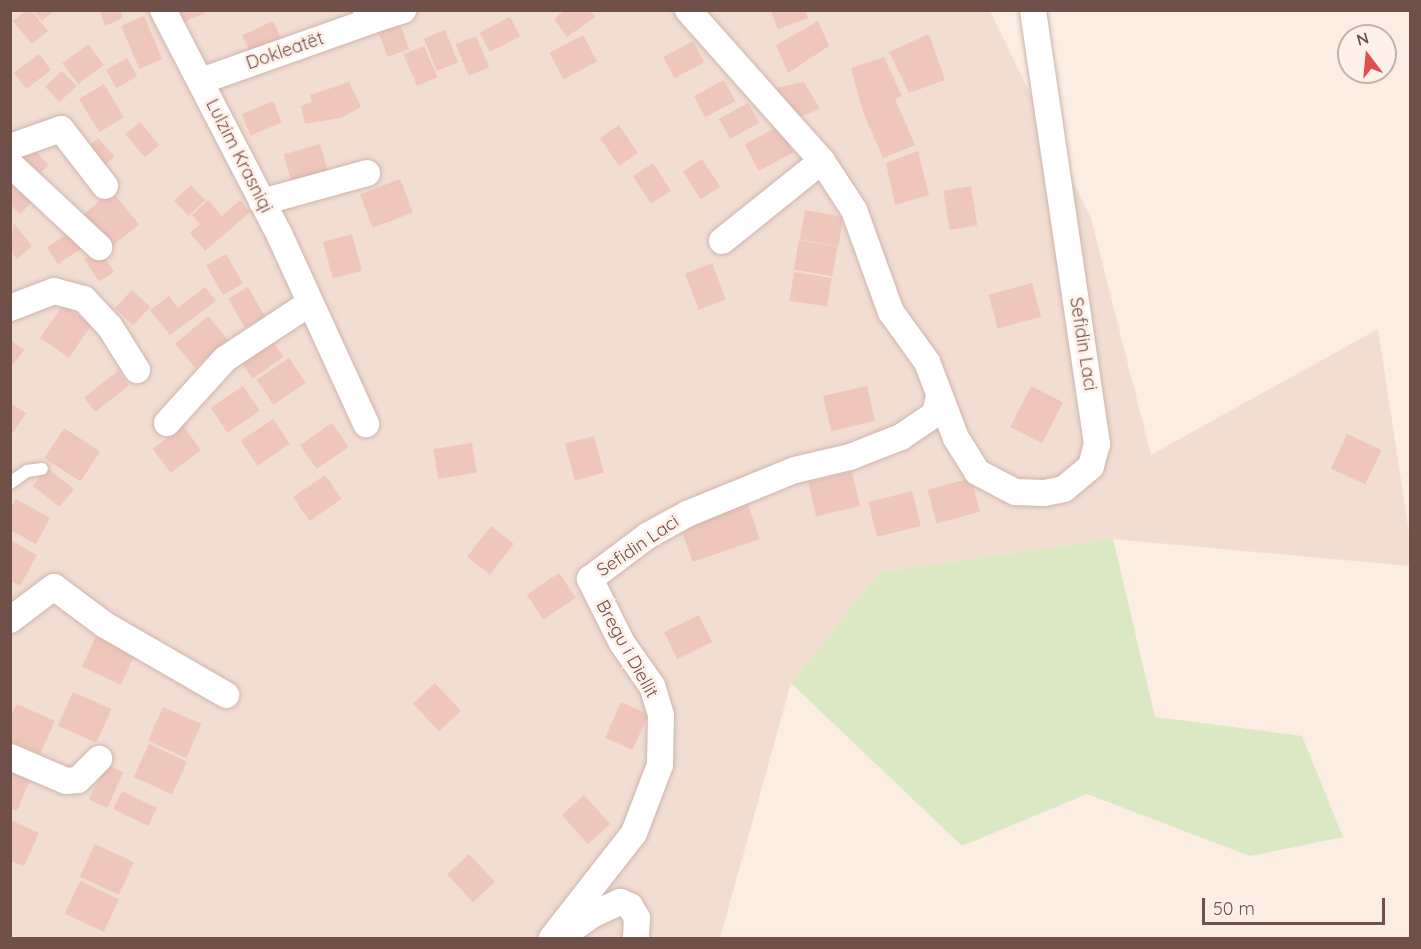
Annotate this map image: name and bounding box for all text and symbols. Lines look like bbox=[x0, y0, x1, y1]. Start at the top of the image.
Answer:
north arrow bbox=[1337, 24, 1397, 84]
text: N bbox=[1354, 27, 1371, 50]
street label: Dokleatët bbox=[243, 28, 327, 74]
street label: Lulzim Krasniqi bbox=[201, 95, 277, 217]
street label: Sefidin Laci bbox=[1065, 296, 1101, 392]
street label: Sefidin Laci bbox=[593, 511, 683, 581]
street label: Bregu i Diellit bbox=[591, 596, 663, 702]
scale bar bbox=[1205, 886, 1388, 924]
text: 50 m bbox=[1213, 897, 1255, 920]

